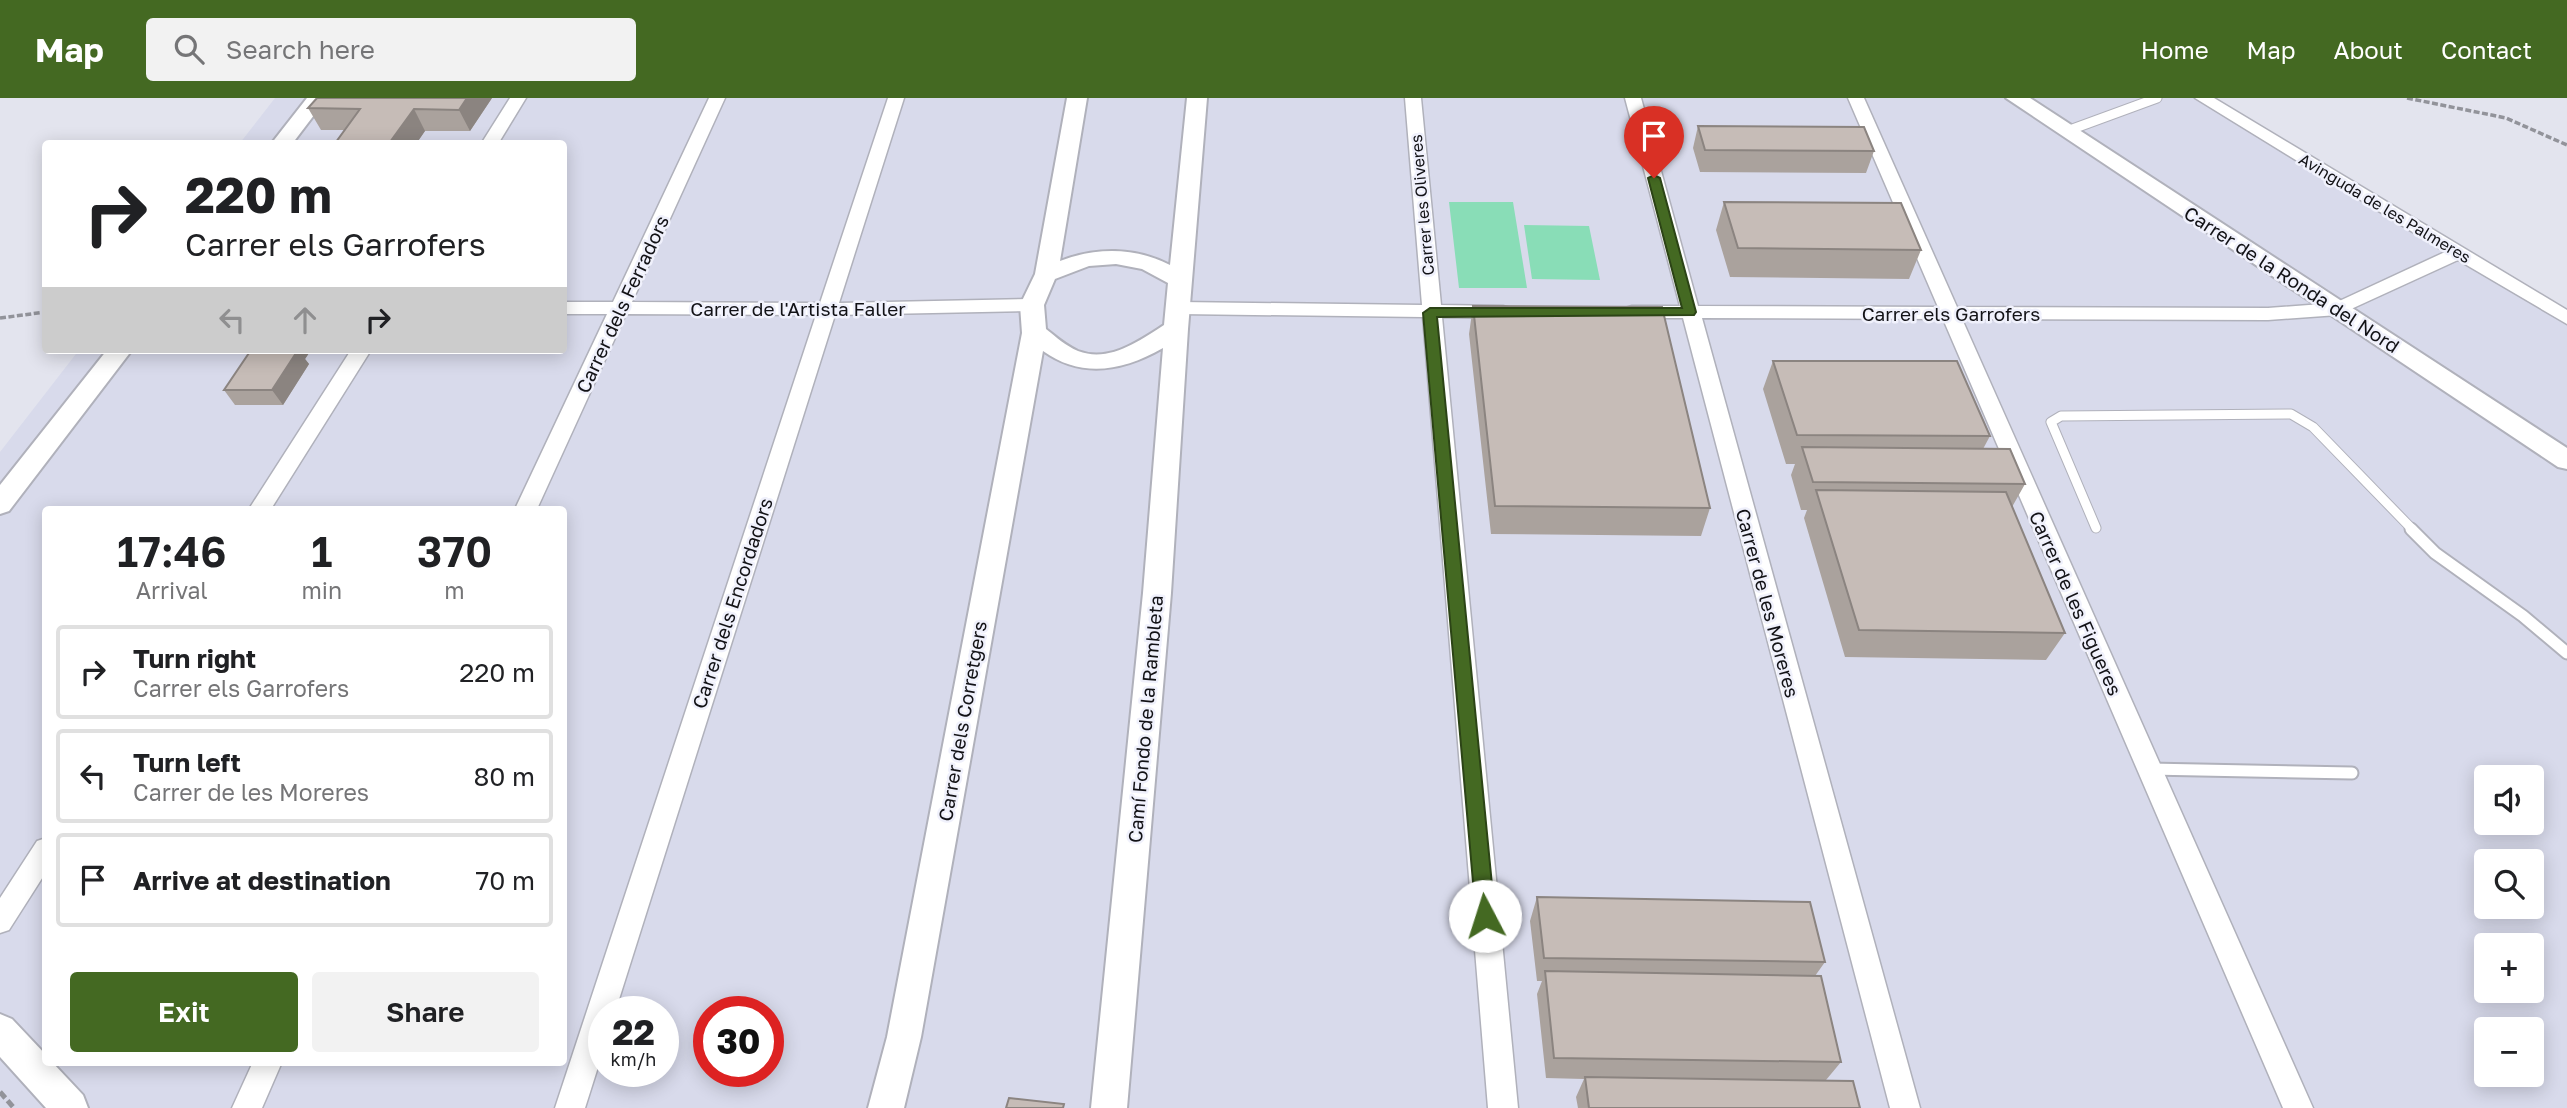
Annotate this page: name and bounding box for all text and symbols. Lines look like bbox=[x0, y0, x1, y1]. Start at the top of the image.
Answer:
search box bbox=[146, 18, 636, 81]
text: Map bbox=[35, 30, 104, 69]
icon: search bbox=[170, 30, 208, 68]
text: Search here bbox=[226, 34, 375, 65]
text: Home bbox=[2141, 35, 2209, 64]
text: Map bbox=[2247, 35, 2296, 64]
text: About bbox=[2334, 35, 2403, 64]
text: Contact bbox=[2441, 35, 2532, 64]
pin bbox=[1624, 106, 1684, 178]
icon: arrive bbox=[1635, 117, 1673, 155]
street label: Carrer les Oliveres bbox=[1406, 134, 1438, 276]
street label: Avinguda de les Palmeres bbox=[2295, 149, 2475, 267]
text: 220 m bbox=[185, 165, 332, 224]
icon: right bbox=[70, 168, 161, 259]
street label: Carrer de la Ronda del Nord bbox=[2180, 201, 2404, 357]
street label: Carrer dels Ferradors bbox=[571, 212, 673, 396]
text: Carrer els Garrofers bbox=[185, 225, 486, 263]
street label: Carrer de l'Artista Faller bbox=[690, 297, 906, 320]
icon: left bbox=[213, 301, 251, 339]
icon: ahead bbox=[286, 301, 324, 339]
icon: right bbox=[359, 301, 397, 339]
street label: Carrer els Garrofers bbox=[1862, 302, 2040, 325]
street label: Carrer dels Encordadors bbox=[687, 495, 777, 711]
street label: Carrer de les Moreres bbox=[1732, 506, 1804, 700]
street label: Carrer de les Figueres bbox=[2025, 507, 2127, 699]
text: 17:46 bbox=[117, 526, 226, 576]
text: 1 bbox=[311, 526, 332, 576]
text: 370 bbox=[417, 526, 492, 576]
text: Arrival bbox=[136, 576, 208, 604]
text: min bbox=[301, 576, 342, 604]
text: m bbox=[444, 576, 465, 604]
street label: Camí Fondo de la Rambleta bbox=[1123, 594, 1167, 844]
street label: Carrer dels Corretgers bbox=[933, 619, 991, 823]
text: Turn right bbox=[133, 643, 256, 674]
icon: right bbox=[74, 653, 112, 691]
text: 220 m bbox=[459, 657, 535, 688]
text: Carrer els Garrofers bbox=[133, 674, 349, 702]
text: Turn left bbox=[133, 747, 241, 778]
icon: left bbox=[74, 757, 112, 795]
text: 80 m bbox=[474, 761, 535, 792]
map controls bbox=[2474, 765, 2544, 1087]
button: sound bbox=[2474, 765, 2544, 835]
text: Carrer de les Moreres bbox=[133, 778, 369, 806]
button: search bbox=[2474, 849, 2544, 919]
icon: arrive bbox=[74, 861, 112, 899]
text: Arrive at destination bbox=[133, 865, 391, 896]
text: 70 m bbox=[476, 865, 535, 896]
position arrow bbox=[1448, 879, 1522, 953]
button: + bbox=[2474, 933, 2544, 1003]
button: Exit bbox=[70, 972, 298, 1052]
button: Share bbox=[312, 972, 539, 1052]
speed limit sign: 30 bbox=[693, 996, 784, 1087]
text: 22 bbox=[612, 1011, 655, 1053]
button: − bbox=[2474, 1017, 2544, 1087]
text: km/h bbox=[611, 1048, 656, 1070]

